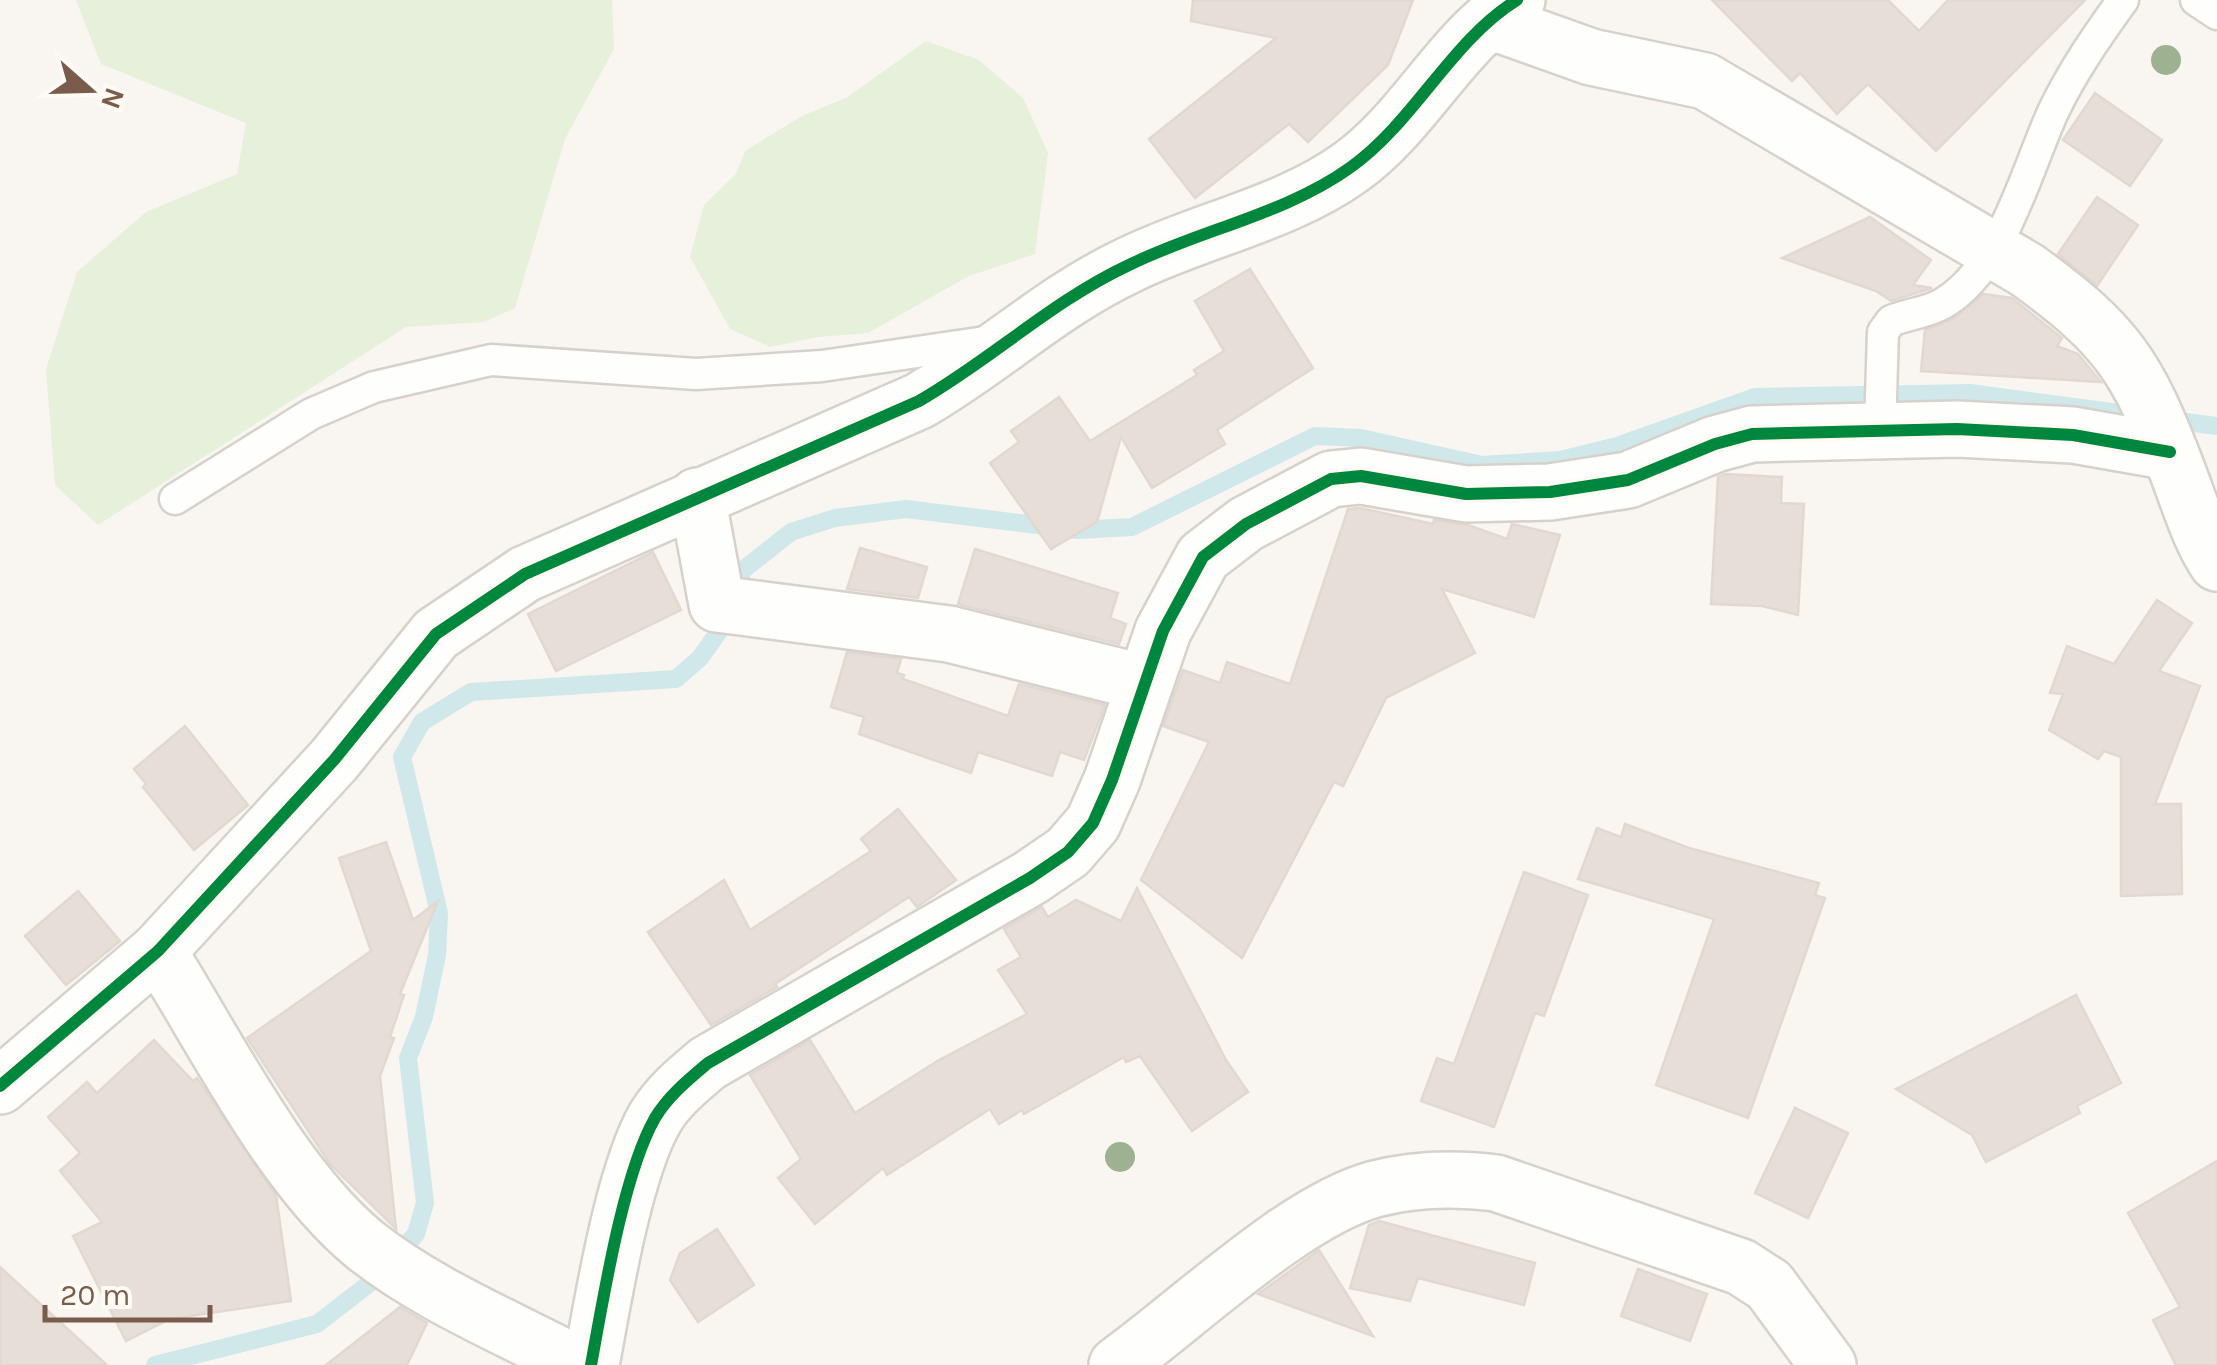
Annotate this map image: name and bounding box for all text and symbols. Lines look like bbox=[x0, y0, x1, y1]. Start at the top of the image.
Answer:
north arrow bbox=[40, 40, 140, 140]
text: N bbox=[94, 83, 132, 113]
scale bar bbox=[45, 1260, 210, 1322]
text: 20 m bbox=[60, 1277, 130, 1313]

